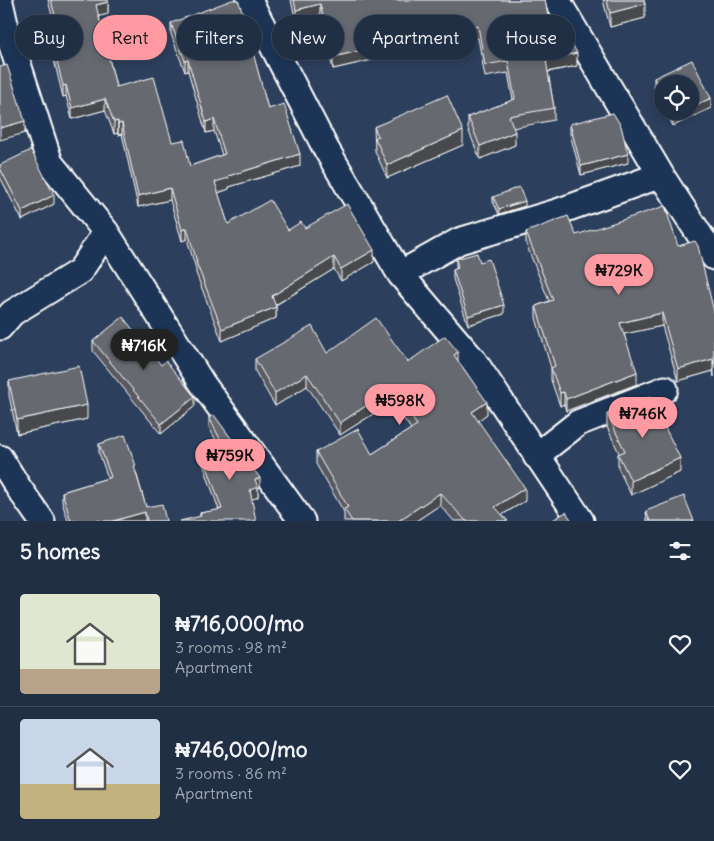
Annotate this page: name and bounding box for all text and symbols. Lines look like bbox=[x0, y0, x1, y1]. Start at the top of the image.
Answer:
chip: Buy bbox=[15, 15, 83, 60]
chip: Rent bbox=[93, 15, 167, 60]
chip: Filters bbox=[177, 15, 262, 60]
chip: New bbox=[272, 15, 344, 60]
chip: Apartment bbox=[354, 15, 477, 60]
chip: House bbox=[487, 15, 575, 60]
map controls bbox=[654, 75, 699, 120]
button: locate bbox=[654, 75, 699, 120]
pin: ₦729K bbox=[584, 254, 654, 296]
text: ₦729K bbox=[595, 260, 643, 280]
pin: ₦716K bbox=[109, 328, 179, 371]
text: ₦716K bbox=[122, 335, 166, 355]
pin: ₦598K bbox=[365, 384, 435, 426]
text: ₦598K bbox=[375, 390, 425, 410]
pin: ₦746K bbox=[608, 396, 678, 439]
text: ₦746K bbox=[619, 403, 667, 423]
pin: ₦759K bbox=[195, 438, 265, 481]
text: ₦759K bbox=[206, 445, 254, 465]
icon: filters bbox=[666, 537, 694, 565]
text: 5 homes bbox=[20, 538, 100, 565]
text: ₦716,000/mo bbox=[175, 610, 304, 637]
icon: home bbox=[60, 614, 120, 674]
icon: heart bbox=[666, 630, 694, 658]
text: 3 rooms · 98 m² bbox=[175, 637, 287, 657]
text: Apartment bbox=[175, 657, 253, 677]
text: ₦746,000/mo bbox=[175, 736, 307, 763]
icon: home bbox=[60, 739, 120, 799]
icon: heart bbox=[666, 755, 694, 783]
text: 3 rooms · 86 m² bbox=[175, 763, 287, 783]
text: Apartment bbox=[175, 783, 253, 803]

